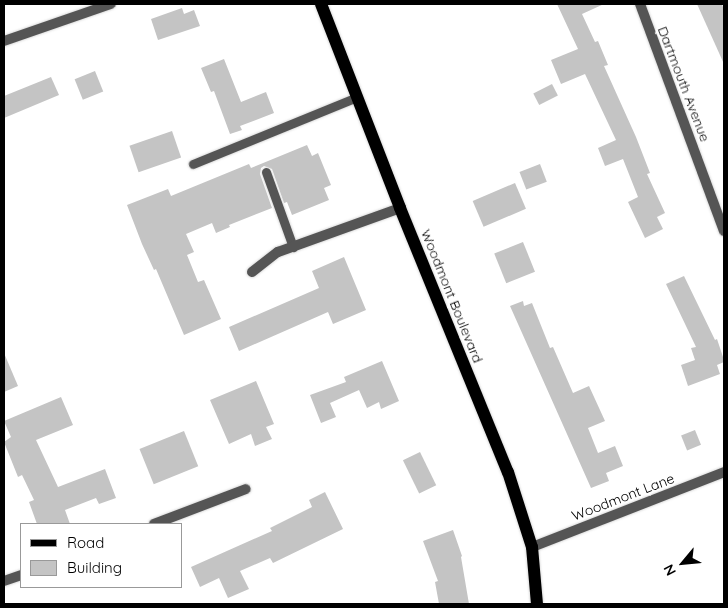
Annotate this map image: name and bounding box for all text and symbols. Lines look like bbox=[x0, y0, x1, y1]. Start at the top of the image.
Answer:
street label: Dartmouth Avenue bbox=[654, 24, 714, 144]
street label: Woodmont Boulevard bbox=[418, 227, 486, 365]
street label: Woodmont Lane bbox=[569, 470, 677, 524]
legend bbox=[20, 523, 182, 588]
text: Road bbox=[67, 533, 104, 552]
north arrow bbox=[658, 538, 708, 588]
text: Building bbox=[67, 558, 122, 577]
text: N bbox=[659, 561, 680, 579]

